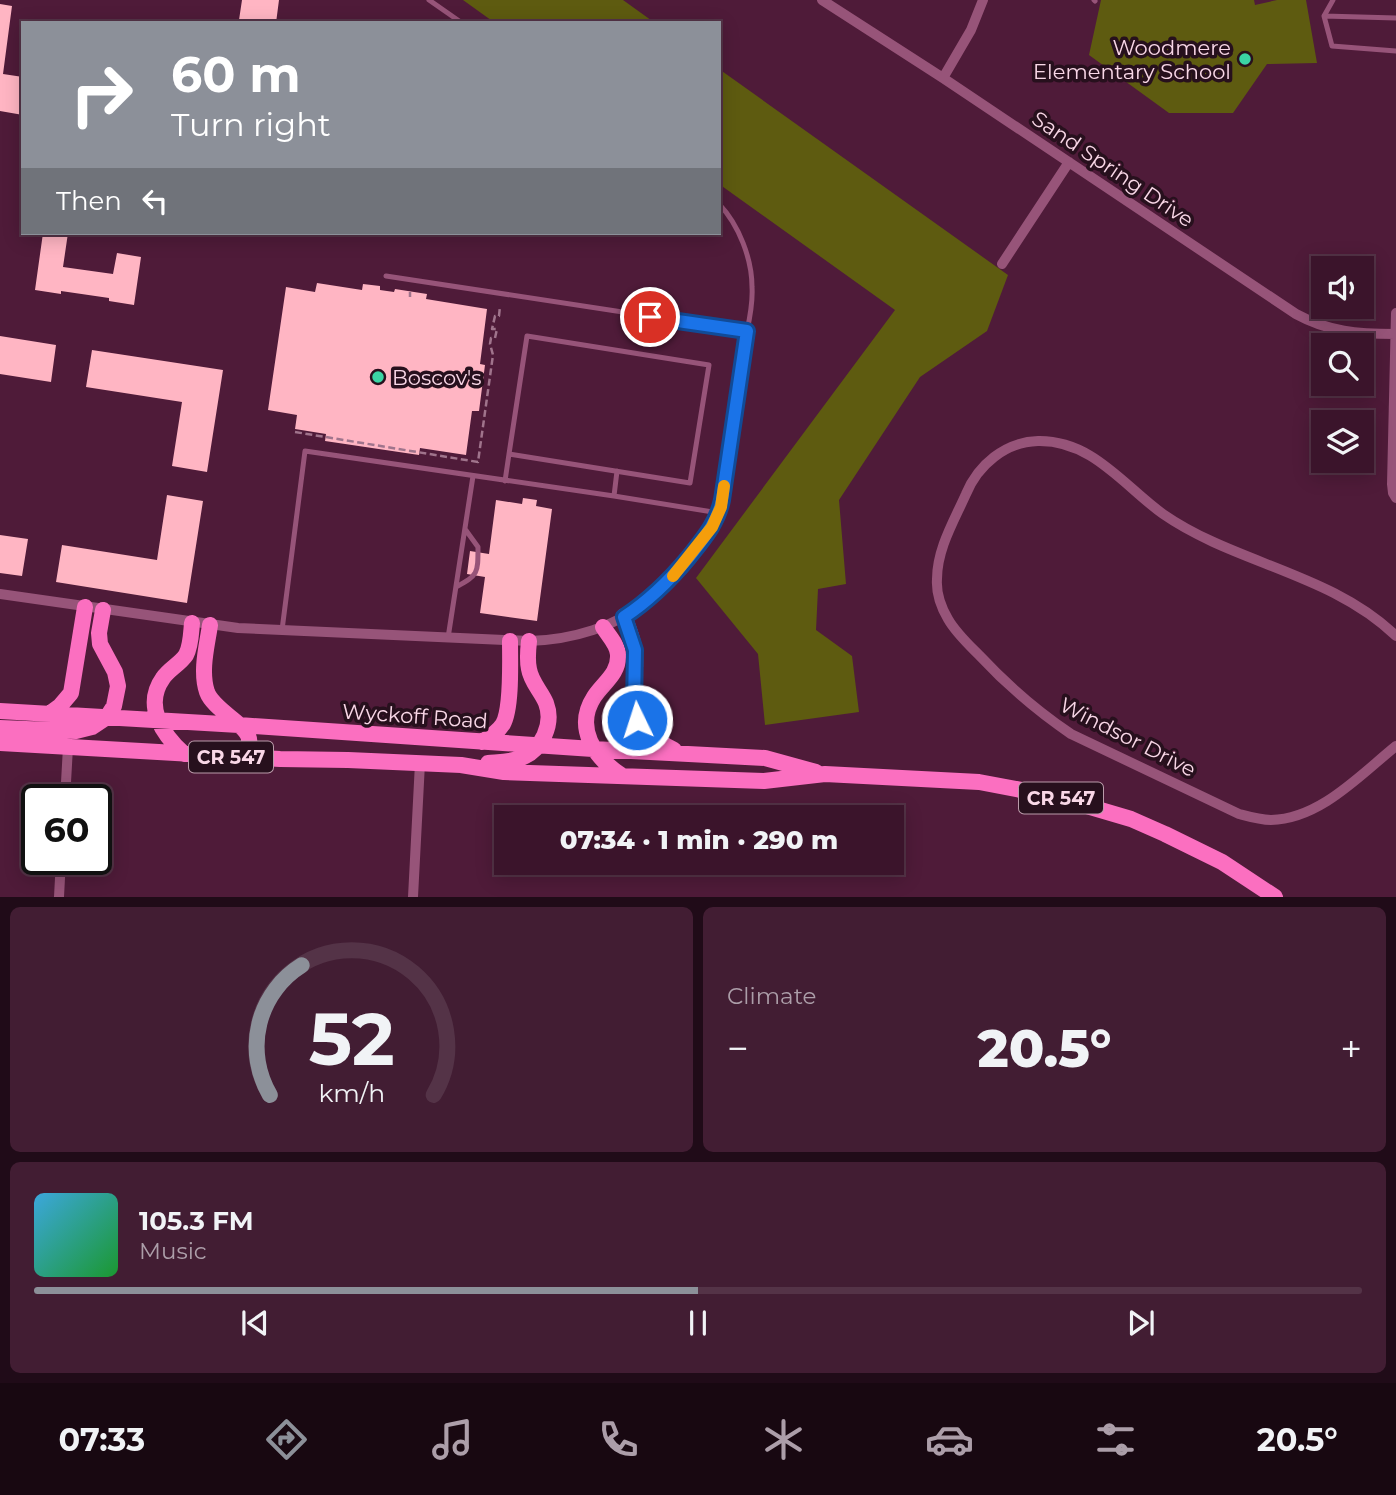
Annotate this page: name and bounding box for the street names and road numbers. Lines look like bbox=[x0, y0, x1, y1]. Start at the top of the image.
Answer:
street label: Sand Spring Drive bbox=[1028, 106, 1198, 232]
street label: Windsor Drive bbox=[1056, 692, 1200, 782]
street label: Wyckoff Road bbox=[341, 698, 489, 734]
road number: CR 547 bbox=[189, 742, 273, 772]
road number: CR 547 bbox=[1019, 782, 1103, 814]

